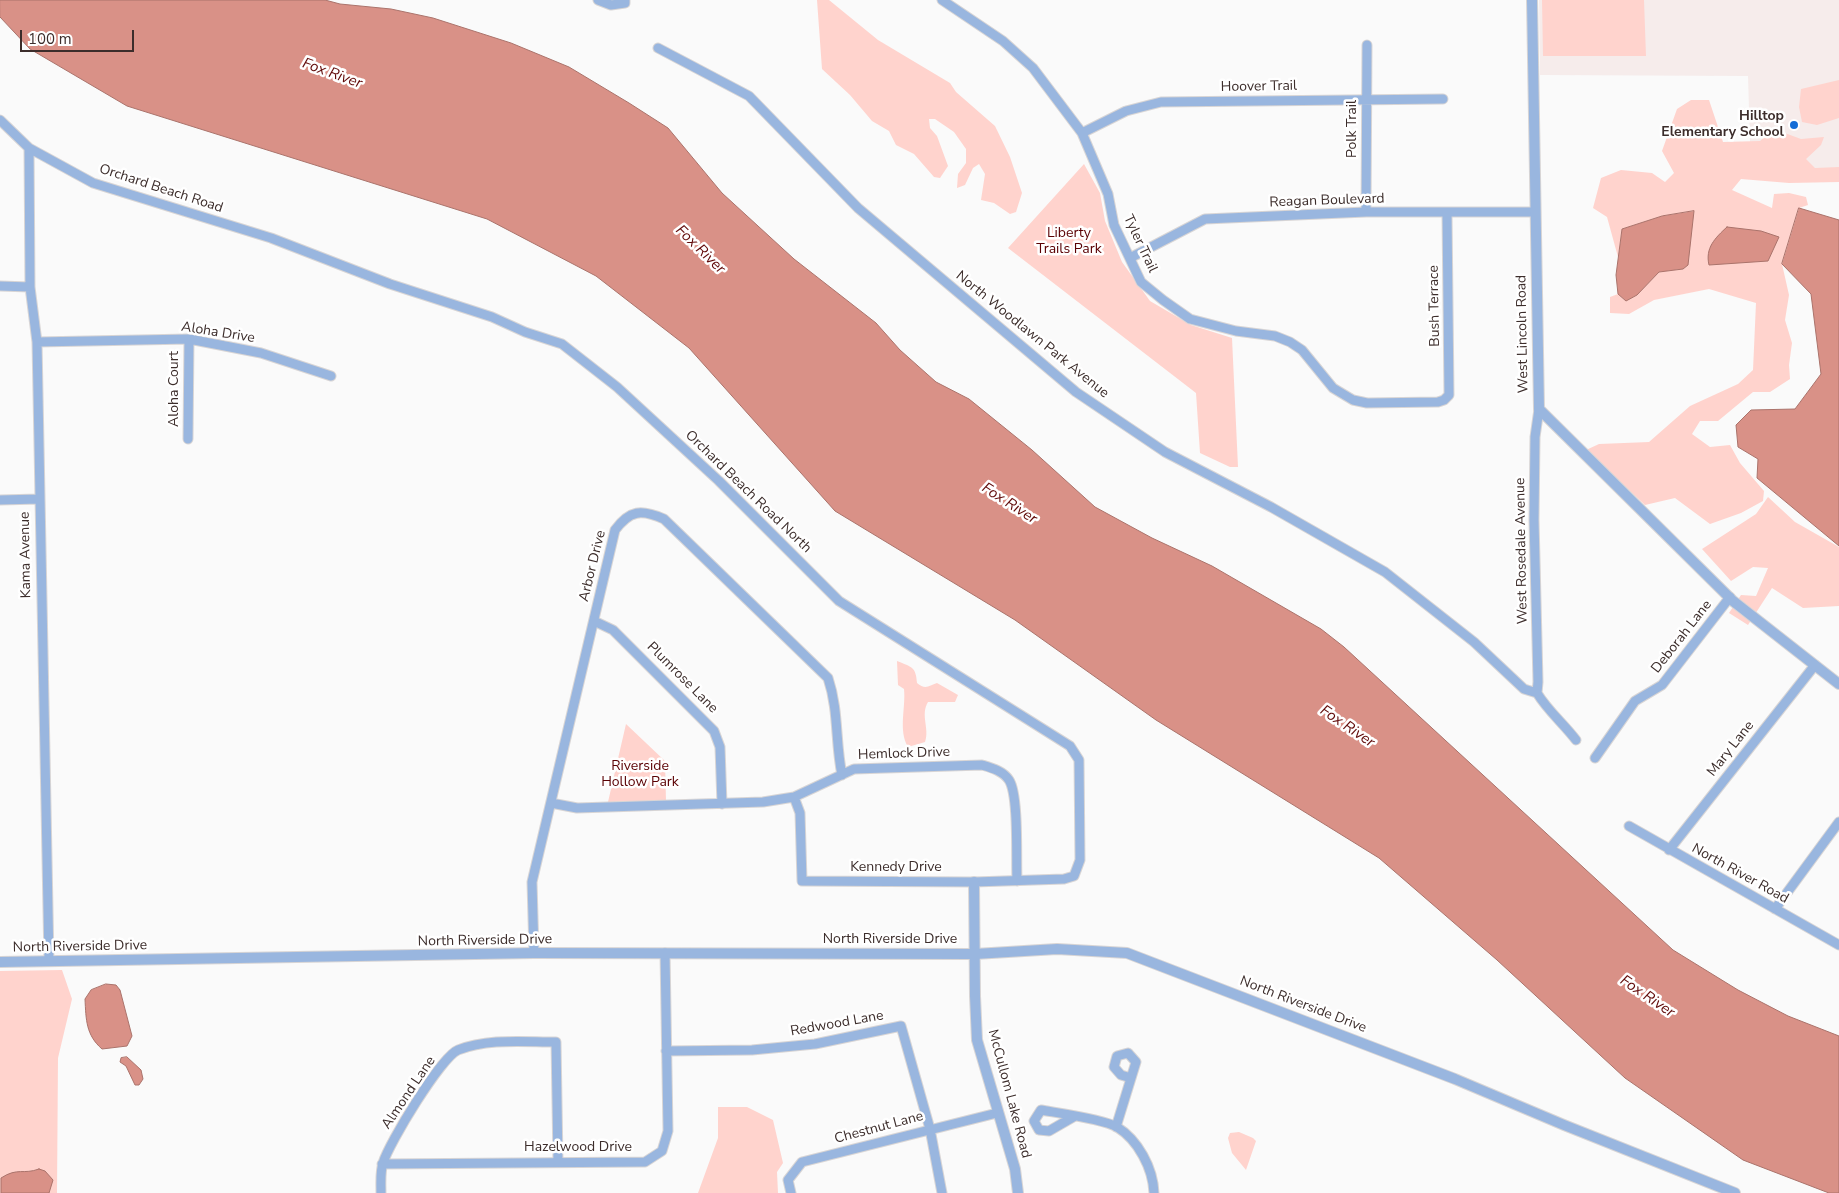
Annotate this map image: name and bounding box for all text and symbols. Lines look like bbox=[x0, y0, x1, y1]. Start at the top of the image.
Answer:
scale bar bbox=[22, 20, 136, 52]
text: 100 m bbox=[28, 29, 72, 49]
water label: Fox River bbox=[300, 55, 364, 93]
street label: Hoover Trail bbox=[1221, 78, 1297, 96]
street label: Polk Trail bbox=[1345, 100, 1361, 158]
place label: Hilltop Elementary School bbox=[1661, 109, 1784, 142]
marker: Hilltop Elementary School bbox=[1788, 119, 1800, 131]
street label: Orchard Beach Road bbox=[97, 161, 225, 217]
street label: Reagan Boulevard bbox=[1269, 191, 1385, 211]
street label: Tyler Trail bbox=[1119, 212, 1161, 276]
water label: Fox River bbox=[671, 222, 729, 278]
park label: Liberty Trails Park bbox=[1036, 226, 1102, 258]
street label: Bush Terrace bbox=[1426, 265, 1444, 347]
street label: North Woodlawn Park Avenue bbox=[952, 268, 1112, 402]
street label: West Lincoln Road bbox=[1514, 275, 1532, 393]
street label: Aloha Drive bbox=[180, 319, 256, 347]
street label: Aloha Court bbox=[167, 351, 183, 427]
street label: Orchard Beach Road North bbox=[681, 427, 815, 557]
street label: West Rosedale Avenue bbox=[1512, 478, 1532, 624]
water label: Fox River bbox=[978, 479, 1040, 529]
street label: Kama Avenue bbox=[17, 511, 35, 599]
street label: Arbor Drive bbox=[576, 529, 610, 603]
street label: Deborah Lane bbox=[1648, 597, 1716, 677]
street label: Plumrose Lane bbox=[643, 639, 721, 717]
water label: Fox River bbox=[1316, 702, 1378, 752]
street label: Mary Lane bbox=[1704, 718, 1758, 780]
street label: Hemlock Drive bbox=[858, 744, 950, 764]
park label: Riverside Hollow Park bbox=[601, 759, 679, 792]
street label: North River Road bbox=[1689, 840, 1791, 908]
street label: Kennedy Drive bbox=[850, 860, 942, 876]
street label: North Riverside Drive bbox=[418, 931, 552, 951]
street label: North Riverside Drive bbox=[823, 932, 957, 948]
street label: North Riverside Drive bbox=[13, 937, 147, 957]
water label: Fox River bbox=[1616, 972, 1678, 1022]
street label: North Riverside Drive bbox=[1237, 973, 1369, 1037]
street label: Redwood Lane bbox=[789, 1008, 885, 1040]
street label: McCullom Lake Road bbox=[984, 1028, 1034, 1160]
street label: Almond Lane bbox=[378, 1053, 440, 1133]
street label: Chestnut Lane bbox=[833, 1108, 925, 1148]
street label: Hazelwood Drive bbox=[524, 1140, 632, 1156]

